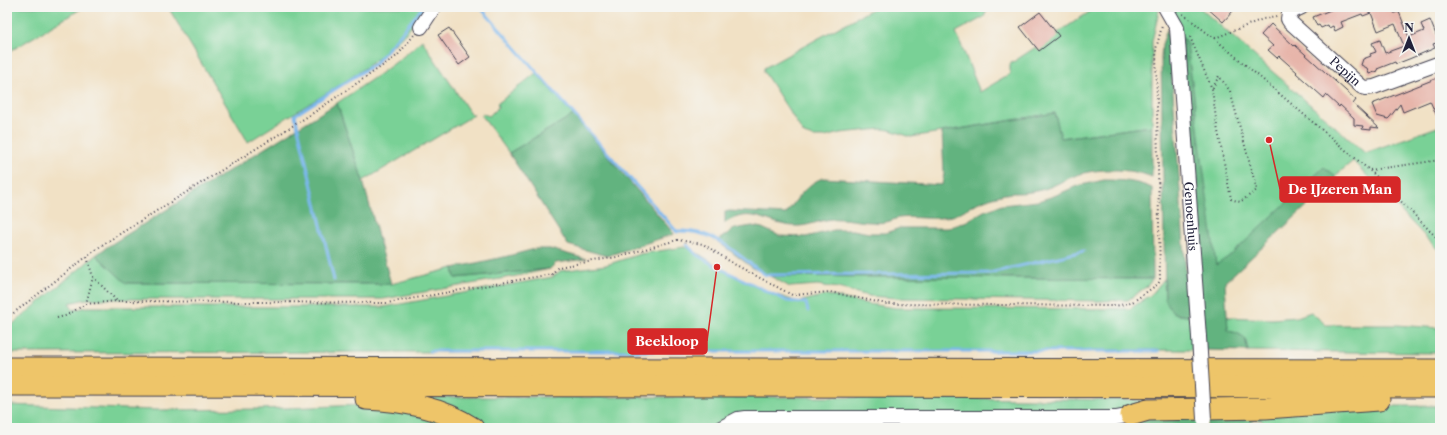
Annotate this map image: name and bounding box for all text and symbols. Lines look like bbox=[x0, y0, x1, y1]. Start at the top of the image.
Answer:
north arrow bbox=[1389, 18, 1429, 58]
text: N bbox=[1404, 21, 1414, 35]
street label: Pepijn bbox=[1327, 53, 1364, 89]
callout: De IJzeren Man bbox=[1280, 177, 1400, 202]
street label: Genoenhuis bbox=[1181, 181, 1201, 251]
text: De IJzeren Man bbox=[1288, 181, 1392, 197]
callout: Beekloop bbox=[628, 329, 707, 354]
text: Beekloop bbox=[635, 333, 699, 349]

